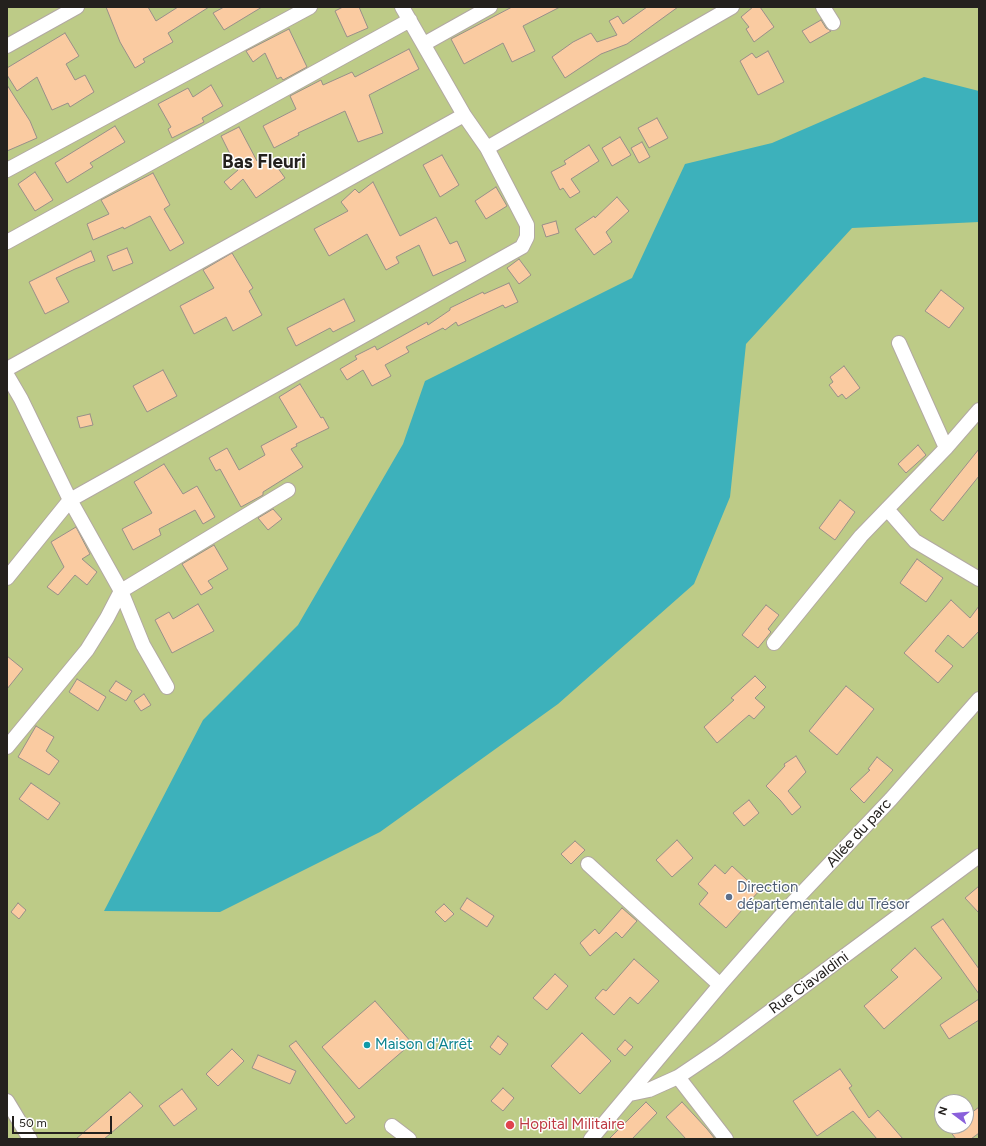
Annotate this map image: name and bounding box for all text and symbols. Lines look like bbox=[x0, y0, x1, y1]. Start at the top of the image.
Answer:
district label: Bas Fleuri bbox=[222, 151, 306, 173]
street label: Allée du parc bbox=[823, 795, 895, 871]
place label: Direction départementale du Trésor bbox=[737, 879, 910, 914]
marker: Direction départementale du Trésor bbox=[724, 892, 734, 902]
street label: Rue Ciavaldini bbox=[766, 948, 852, 1018]
place label: Maison d'Arrêt bbox=[375, 1036, 473, 1054]
marker: Maison d'Arrêt bbox=[362, 1040, 372, 1050]
north arrow bbox=[934, 1094, 974, 1134]
text: N bbox=[936, 1105, 950, 1117]
scale bar bbox=[14, 1108, 114, 1134]
text: 50 m bbox=[19, 1116, 47, 1130]
place label: Hopital Militaire bbox=[519, 1116, 625, 1134]
marker: Hopital Militaire bbox=[504, 1119, 516, 1131]

